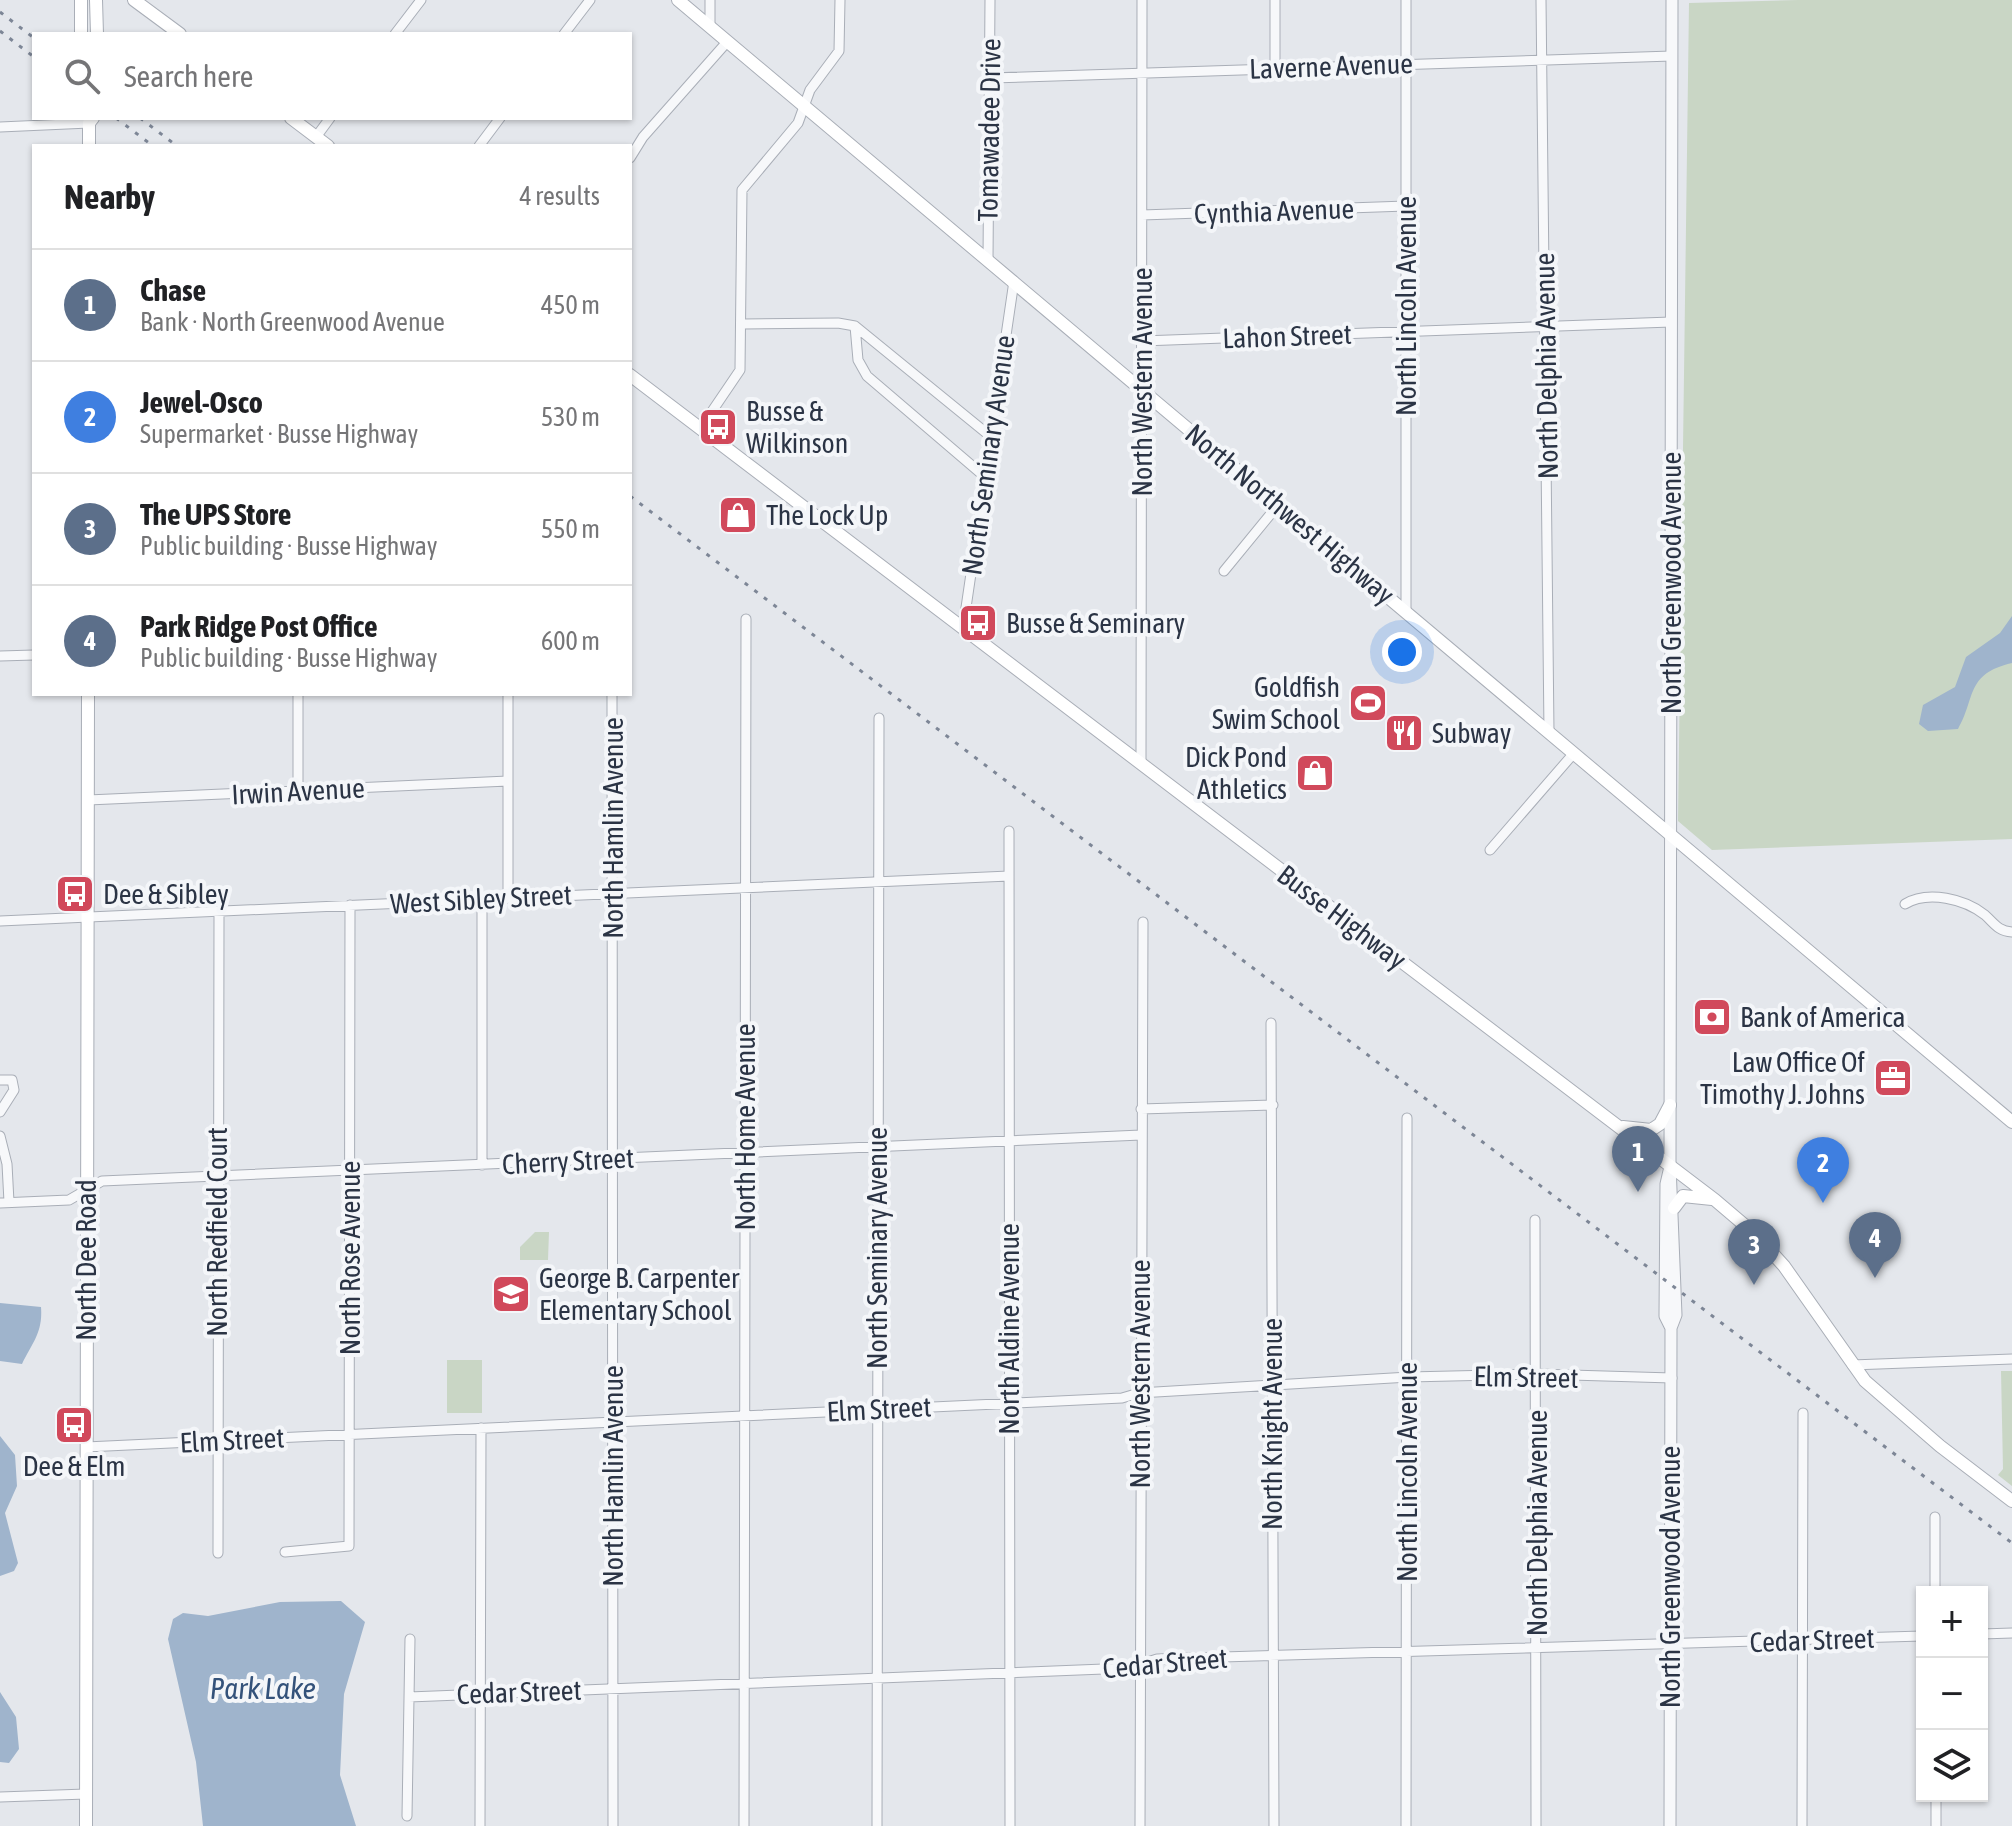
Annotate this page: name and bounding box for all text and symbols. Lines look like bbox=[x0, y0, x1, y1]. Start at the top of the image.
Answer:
search box bbox=[32, 32, 632, 120]
street label: Tomawadee Drive bbox=[971, 38, 1007, 222]
street label: Laverne Avenue bbox=[1249, 47, 1413, 85]
icon: search bbox=[60, 54, 104, 98]
text: Search here bbox=[124, 59, 253, 93]
text: Nearby bbox=[64, 177, 155, 216]
text: 4 results bbox=[519, 181, 600, 211]
street label: Cynthia Avenue bbox=[1193, 192, 1355, 230]
street label: North Lincoln Avenue bbox=[1390, 196, 1422, 416]
street label: North Delphia Avenue bbox=[1528, 252, 1564, 480]
street label: North Western Avenue bbox=[1126, 268, 1158, 496]
text: Chase bbox=[140, 273, 206, 307]
text: 1 bbox=[84, 290, 96, 320]
text: 450 m bbox=[541, 290, 600, 320]
text: Bank · North Greenwood Avenue bbox=[140, 307, 445, 337]
street label: Lahon Street bbox=[1222, 318, 1352, 354]
street label: North Seminary Avenue bbox=[955, 333, 1021, 577]
text: Jewel-Osco bbox=[140, 385, 263, 419]
place label: Busse & Wilkinson bbox=[746, 395, 848, 459]
text: 2 bbox=[84, 402, 96, 432]
text: 530 m bbox=[541, 402, 600, 432]
bus stop icon: Busse & Wilkinson bbox=[697, 406, 739, 448]
street label: North Northwest Highway bbox=[1179, 417, 1401, 611]
text: Supermarket · Busse Highway bbox=[140, 419, 418, 449]
street label: North Greenwood Avenue bbox=[1655, 452, 1687, 714]
shop icon: The Lock Up bbox=[717, 494, 759, 536]
text: The UPS Store bbox=[140, 497, 291, 531]
place label: The Lock Up bbox=[766, 499, 888, 531]
text: 3 bbox=[84, 514, 96, 544]
text: 550 m bbox=[541, 514, 600, 544]
text: Public building · Busse Highway bbox=[140, 531, 438, 561]
bus stop icon: Busse & Seminary bbox=[957, 602, 999, 644]
place label: Busse & Seminary bbox=[1006, 607, 1185, 639]
text: Park Ridge Post Office bbox=[140, 609, 378, 643]
text: 4 bbox=[84, 626, 96, 656]
text: 600 m bbox=[541, 626, 600, 656]
your location bbox=[1382, 632, 1422, 672]
text: Public building · Busse Highway bbox=[140, 643, 438, 673]
place label: Goldfish Swim School bbox=[1212, 671, 1341, 735]
sports icon: Goldfish Swim School bbox=[1347, 682, 1389, 724]
restaurant icon: Subway bbox=[1383, 712, 1425, 754]
street label: North Hamlin Avenue bbox=[597, 717, 629, 939]
place label: Subway bbox=[1432, 717, 1511, 749]
place label: Dick Pond Athletics bbox=[1185, 741, 1287, 805]
shop icon: Dick Pond Athletics bbox=[1294, 752, 1336, 794]
street label: Irwin Avenue bbox=[231, 772, 365, 810]
street label: Busse Highway bbox=[1271, 858, 1413, 976]
bus stop icon: Dee & Sibley bbox=[54, 873, 96, 915]
place label: Dee & Sibley bbox=[103, 878, 229, 910]
street label: West Sibley Street bbox=[389, 878, 573, 920]
bank icon: Bank of America bbox=[1691, 996, 1733, 1038]
place label: Bank of America bbox=[1740, 1001, 1905, 1033]
street label: North Home Avenue bbox=[729, 1024, 761, 1230]
place label: Law Office Of Timothy J. Johns bbox=[1700, 1046, 1865, 1110]
office icon: Law Office Of Timothy J. Johns bbox=[1872, 1057, 1914, 1099]
pin: 1 bbox=[1612, 1126, 1664, 1192]
street label: North Redfield Court bbox=[201, 1127, 233, 1337]
street label: North Seminary Avenue bbox=[861, 1127, 893, 1369]
pin: 2 bbox=[1797, 1137, 1849, 1203]
street label: Cherry Street bbox=[501, 1142, 635, 1180]
street label: North Rose Avenue bbox=[334, 1161, 366, 1355]
street label: North Dee Road bbox=[70, 1179, 102, 1341]
pin: 4 bbox=[1849, 1212, 1901, 1278]
pin: 3 bbox=[1728, 1219, 1780, 1285]
street label: North Aldine Avenue bbox=[993, 1223, 1025, 1435]
street label: North Western Avenue bbox=[1124, 1260, 1156, 1488]
place label: George B. Carpenter Elementary School bbox=[539, 1262, 740, 1326]
school or university icon: George B. Carpenter Elementary School bbox=[490, 1273, 532, 1315]
street label: North Knight Avenue bbox=[1256, 1318, 1288, 1530]
street label: Elm Street bbox=[1473, 1360, 1579, 1394]
street label: North Lincoln Avenue bbox=[1391, 1362, 1423, 1582]
street label: North Hamlin Avenue bbox=[597, 1365, 629, 1587]
street label: Elm Street bbox=[826, 1390, 932, 1428]
bus stop icon: Dee & Elm bbox=[53, 1404, 95, 1446]
street label: North Delphia Avenue bbox=[1521, 1410, 1553, 1636]
street label: Elm Street bbox=[179, 1421, 285, 1459]
street label: North Greenwood Avenue bbox=[1654, 1446, 1686, 1708]
place label: Dee & Elm bbox=[23, 1450, 125, 1482]
map controls bbox=[1916, 1586, 1988, 1802]
button: + bbox=[1916, 1586, 1988, 1658]
street label: Cedar Street bbox=[1749, 1622, 1875, 1658]
street label: Cedar Street bbox=[1101, 1642, 1229, 1684]
button: − bbox=[1916, 1658, 1988, 1730]
water label: Park Lake bbox=[210, 1671, 316, 1705]
street label: Cedar Street bbox=[456, 1674, 582, 1710]
button: layers bbox=[1916, 1730, 1988, 1802]

